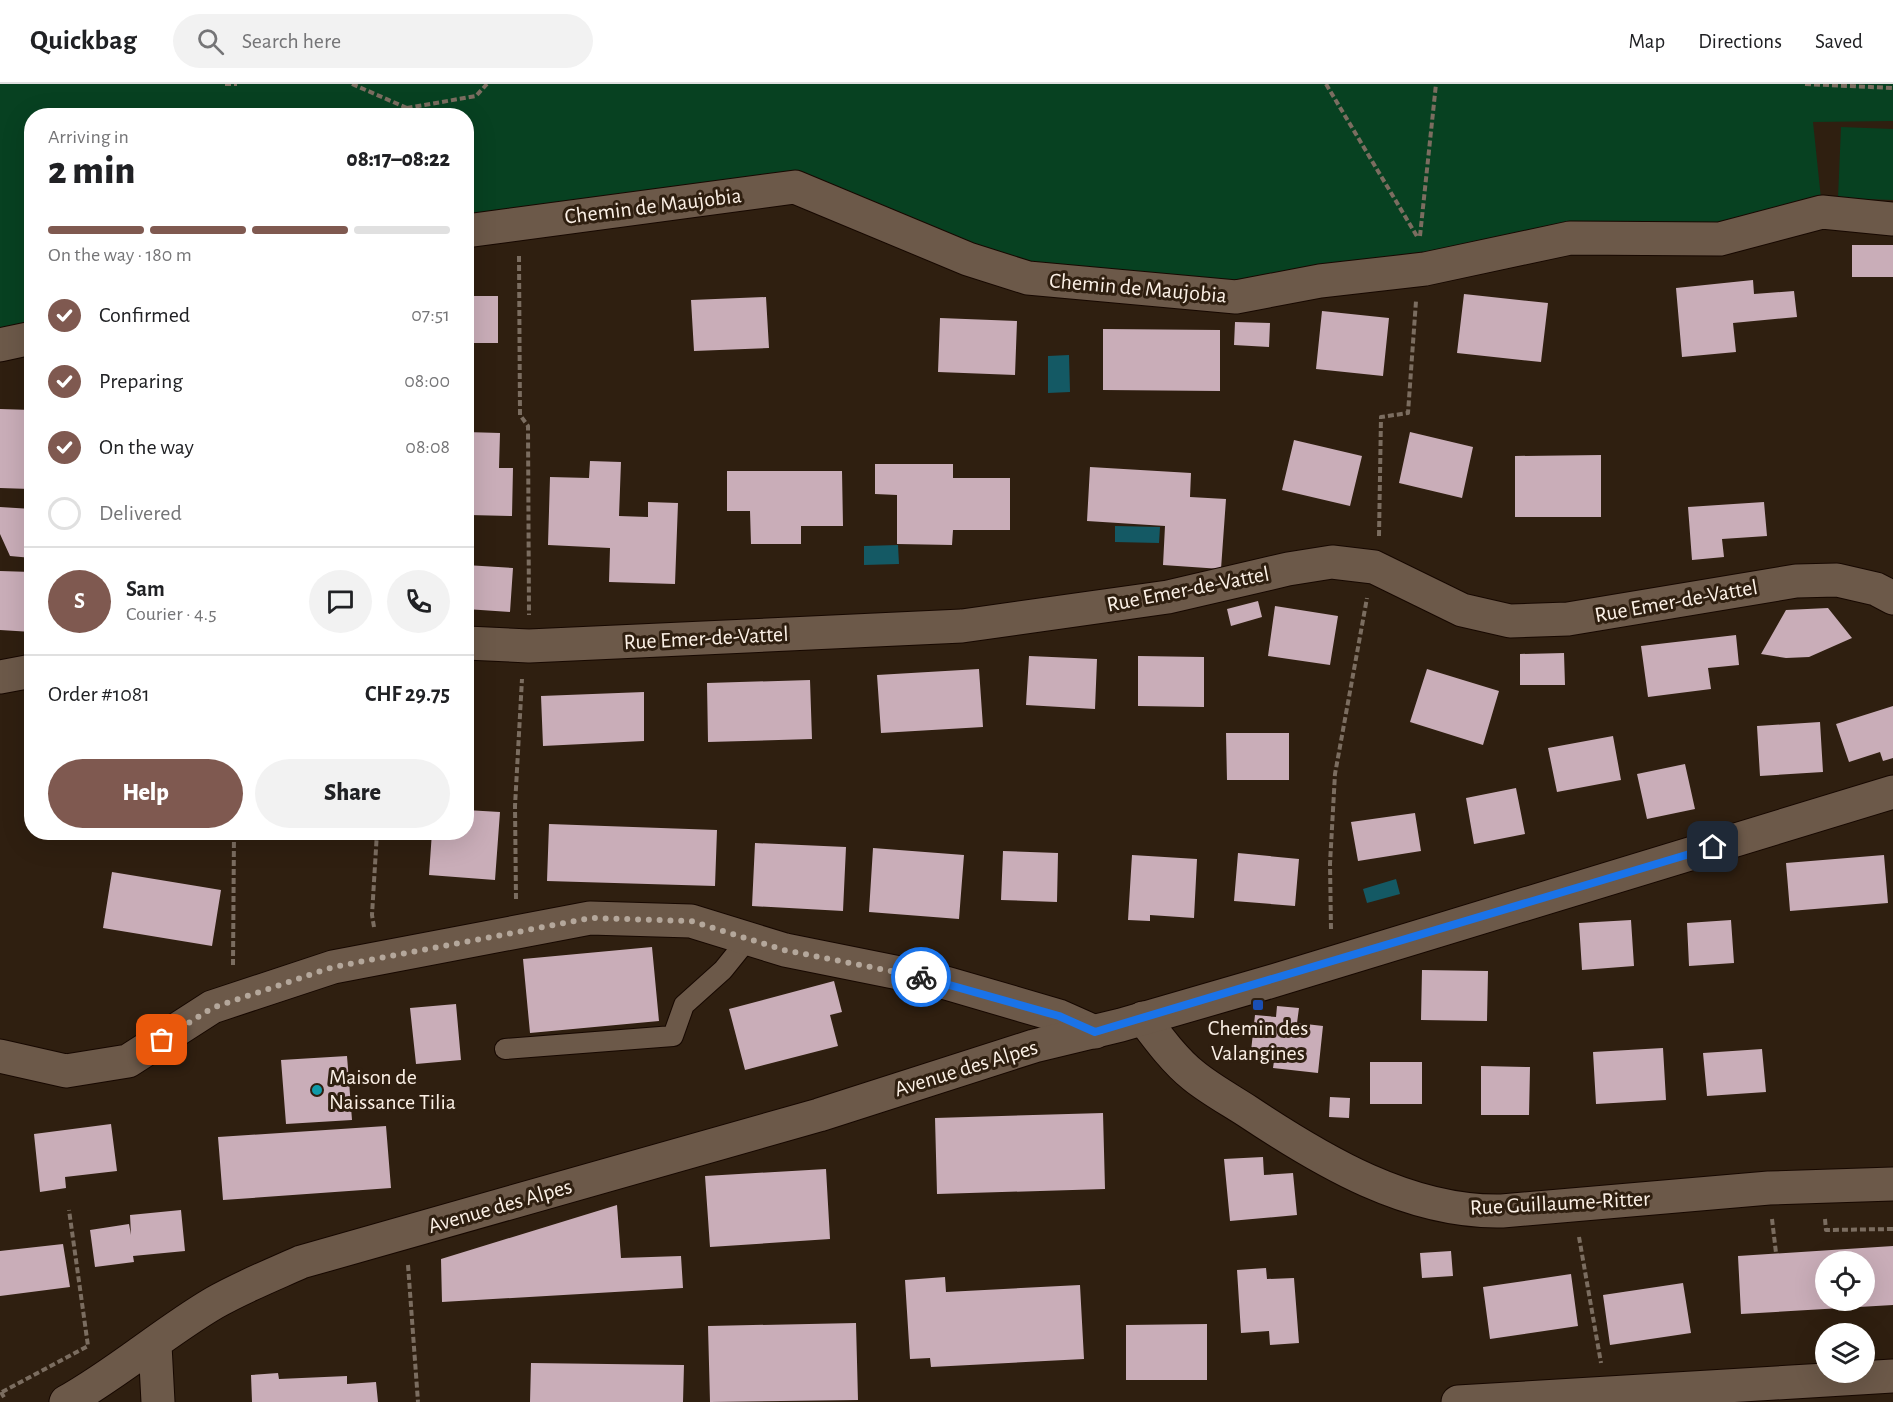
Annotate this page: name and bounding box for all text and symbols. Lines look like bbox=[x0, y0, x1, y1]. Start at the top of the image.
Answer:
search box bbox=[173, 14, 593, 68]
icon: search bbox=[194, 25, 227, 58]
text: Quickbag bbox=[30, 27, 137, 55]
text: Search here bbox=[242, 30, 341, 52]
text: Map bbox=[1629, 31, 1665, 52]
text: Directions bbox=[1698, 31, 1782, 52]
text: Saved bbox=[1815, 31, 1863, 52]
text: Arriving in bbox=[48, 127, 129, 147]
text: 08:17–08:22 bbox=[346, 148, 450, 170]
text: 2 min bbox=[48, 152, 135, 191]
street label: Chemin de Maujobia bbox=[563, 184, 743, 228]
text: On the way · 180 m bbox=[48, 245, 192, 265]
street label: Chemin de Maujobia bbox=[1048, 269, 1228, 307]
icon: check bbox=[48, 299, 81, 332]
text: Confirmed bbox=[99, 304, 190, 326]
text: 07:51 bbox=[411, 305, 450, 325]
icon: check bbox=[48, 365, 81, 398]
text: Preparing bbox=[99, 370, 183, 392]
text: 08:00 bbox=[404, 371, 450, 391]
icon: check bbox=[48, 431, 81, 464]
text: On the way bbox=[99, 436, 194, 458]
text: 08:08 bbox=[405, 437, 450, 457]
text: Delivered bbox=[99, 502, 182, 524]
street label: Rue Emer-de-Vattel bbox=[1105, 562, 1271, 616]
button: chat bbox=[309, 570, 372, 633]
button: phone bbox=[387, 570, 450, 633]
street label: Rue Emer-de-Vattel bbox=[1593, 576, 1759, 626]
text: Sam bbox=[126, 578, 165, 600]
text: S bbox=[74, 590, 85, 612]
text: Courier · 4.5 bbox=[126, 604, 217, 624]
street label: Rue Emer-de-Vattel bbox=[623, 623, 789, 653]
text: Order #1081 bbox=[48, 683, 150, 705]
text: CHF 29.75 bbox=[365, 683, 450, 705]
button: Help bbox=[48, 759, 243, 828]
button: Share bbox=[255, 759, 450, 828]
pin bbox=[1687, 821, 1738, 872]
icon: home bbox=[1696, 830, 1729, 863]
courier bbox=[891, 947, 951, 1007]
icon: bike bbox=[905, 961, 938, 994]
marker: Chemin des Valangines bbox=[1251, 998, 1265, 1012]
pin bbox=[136, 1014, 187, 1065]
place label: Chemin des Valangines bbox=[1208, 1017, 1308, 1064]
icon: bag bbox=[145, 1023, 178, 1056]
street label: Avenue des Alpes bbox=[892, 1036, 1040, 1100]
place label: Maison de Naissance Tilia bbox=[329, 1066, 456, 1113]
marker: Maison de Naissance Tilia bbox=[310, 1083, 324, 1097]
street label: Avenue des Alpes bbox=[425, 1175, 575, 1237]
street label: Rue Guillaume-Ritter bbox=[1469, 1187, 1651, 1219]
map controls bbox=[1815, 1251, 1875, 1383]
button: locate bbox=[1815, 1251, 1875, 1311]
button: layers bbox=[1815, 1323, 1875, 1383]

